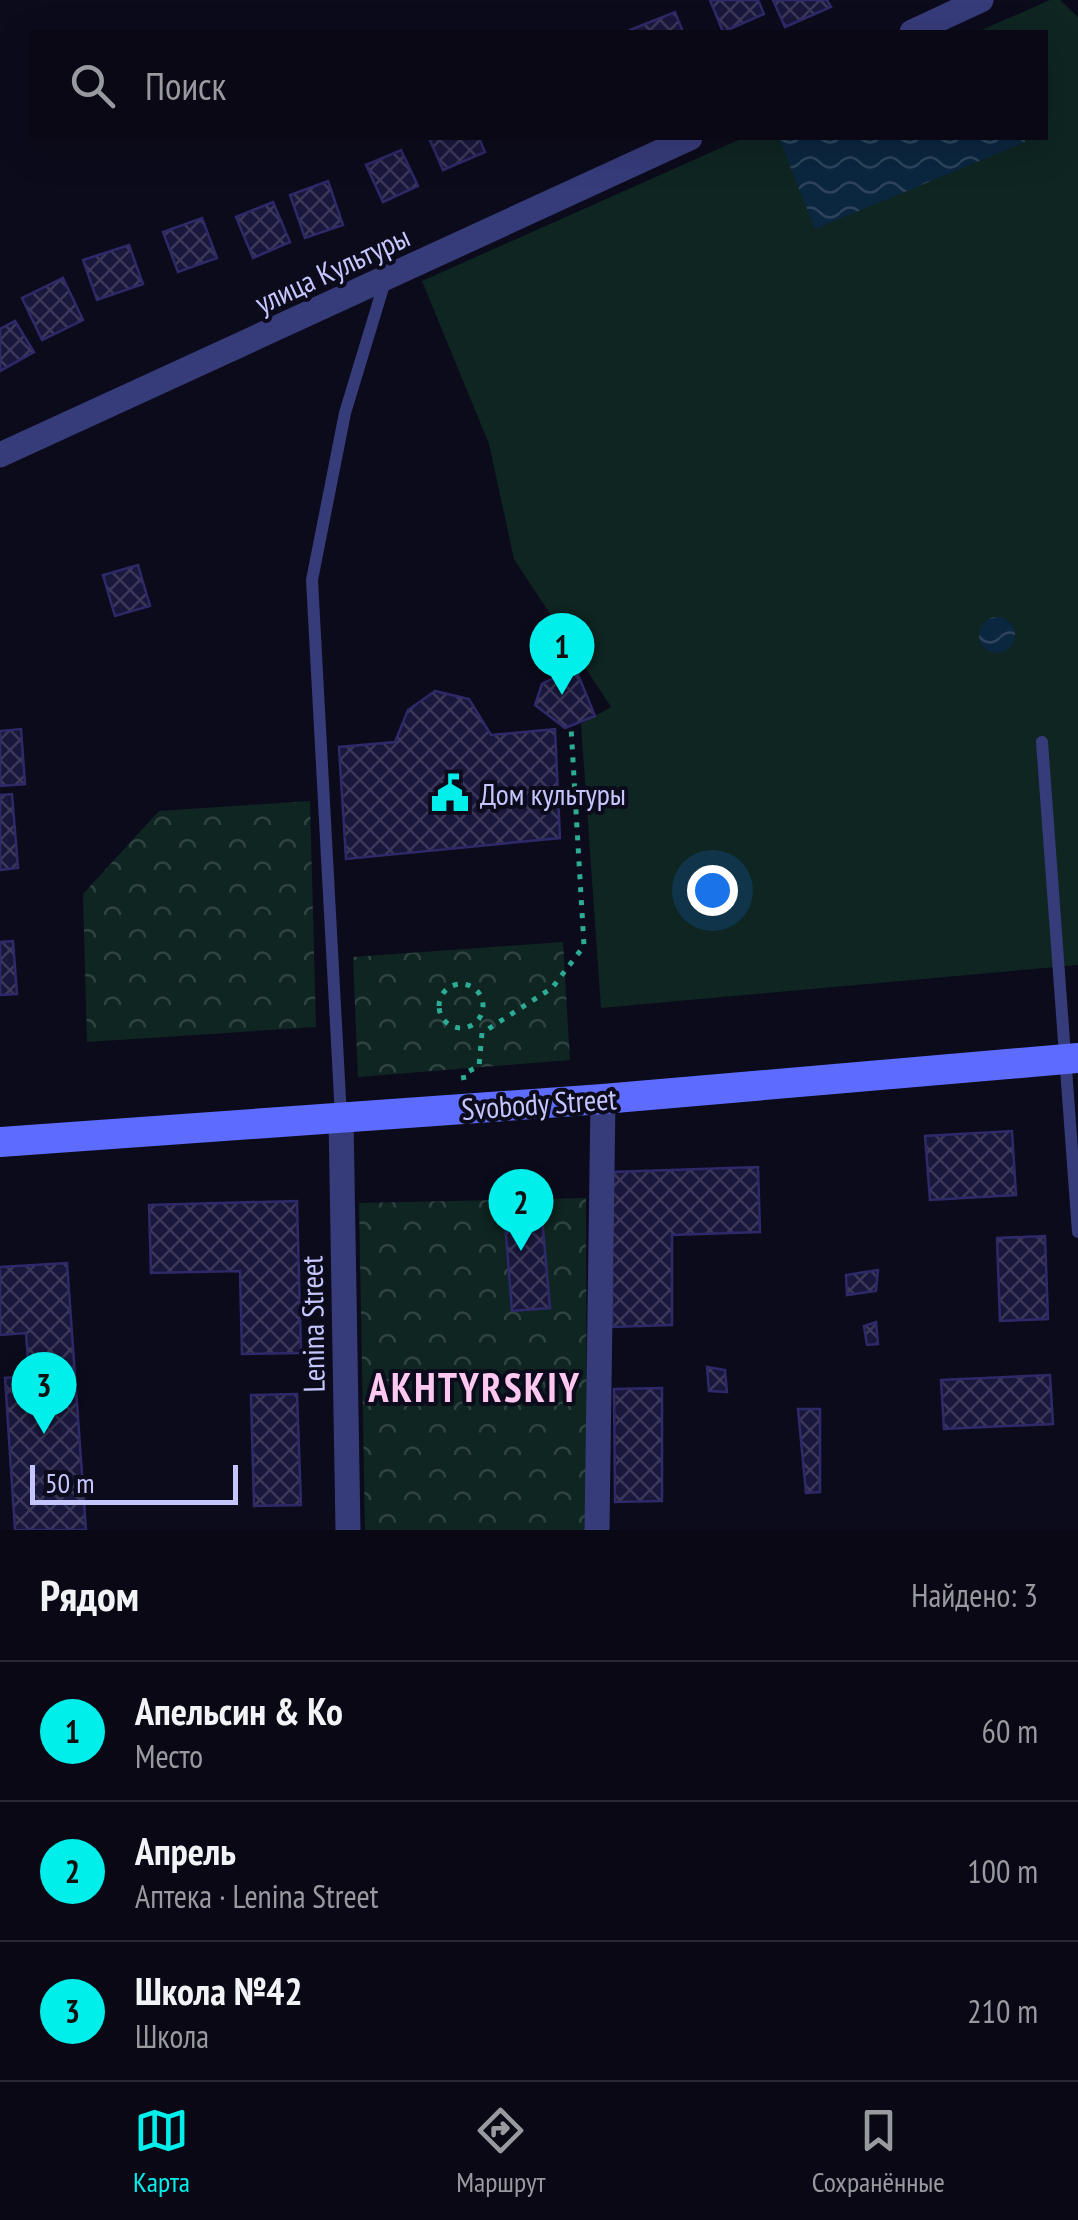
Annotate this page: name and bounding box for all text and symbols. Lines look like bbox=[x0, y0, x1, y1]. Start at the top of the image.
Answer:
search box bbox=[30, 30, 1048, 140]
icon: search bbox=[65, 58, 120, 113]
text: Поиск bbox=[145, 61, 226, 110]
street label: улица Культуры bbox=[248, 216, 416, 322]
pin: 1 bbox=[530, 612, 594, 695]
public building icon: Дом культуры bbox=[429, 772, 471, 814]
place label: Дом культуры bbox=[480, 774, 626, 813]
your location bbox=[687, 865, 738, 916]
street label: Svobody Street bbox=[460, 1078, 619, 1128]
pin: 2 bbox=[488, 1168, 554, 1251]
street label: Lenina Street bbox=[291, 1255, 333, 1393]
pin: 3 bbox=[12, 1352, 76, 1434]
district label: AKHTYRSKIY bbox=[367, 1361, 582, 1413]
scale bar bbox=[30, 1460, 238, 1504]
text: 50 m bbox=[45, 1464, 94, 1501]
text: Рядом bbox=[40, 1568, 139, 1623]
text: Найдено: 3 bbox=[911, 1574, 1038, 1616]
text: Апельсин & Ко bbox=[135, 1686, 343, 1735]
text: 1 bbox=[65, 1710, 80, 1752]
text: 60 m bbox=[982, 1710, 1038, 1752]
text: Место bbox=[135, 1735, 203, 1777]
text: Апрель bbox=[135, 1826, 236, 1875]
text: 2 bbox=[65, 1850, 80, 1892]
text: 100 m bbox=[967, 1850, 1038, 1892]
text: Аптека · Lenina Street bbox=[135, 1875, 379, 1917]
text: Школа №42 bbox=[135, 1966, 303, 2015]
text: 3 bbox=[65, 1990, 80, 2032]
text: 210 m bbox=[967, 1990, 1038, 2032]
text: Школа bbox=[135, 2015, 209, 2057]
tab: Карта bbox=[133, 2103, 190, 2200]
tab: Маршрут bbox=[456, 2103, 546, 2200]
tab: Сохранённые bbox=[812, 2103, 945, 2200]

